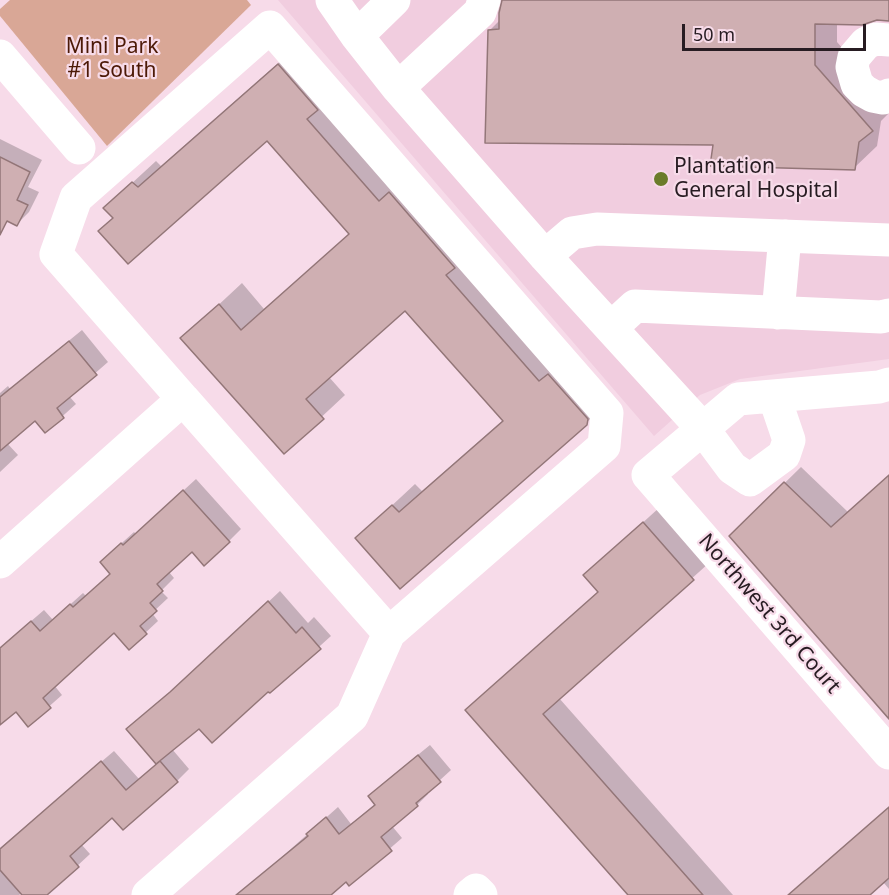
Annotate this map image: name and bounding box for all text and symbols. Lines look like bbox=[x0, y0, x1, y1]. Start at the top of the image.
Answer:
scale bar bbox=[685, 12, 870, 50]
text: 50 m bbox=[693, 22, 735, 46]
park label: Mini Park #1 South bbox=[66, 34, 158, 84]
place label: Plantation General Hospital bbox=[674, 154, 838, 204]
marker: Plantation General Hospital bbox=[652, 170, 670, 188]
street label: Northwest 3rd Court bbox=[693, 529, 845, 699]

